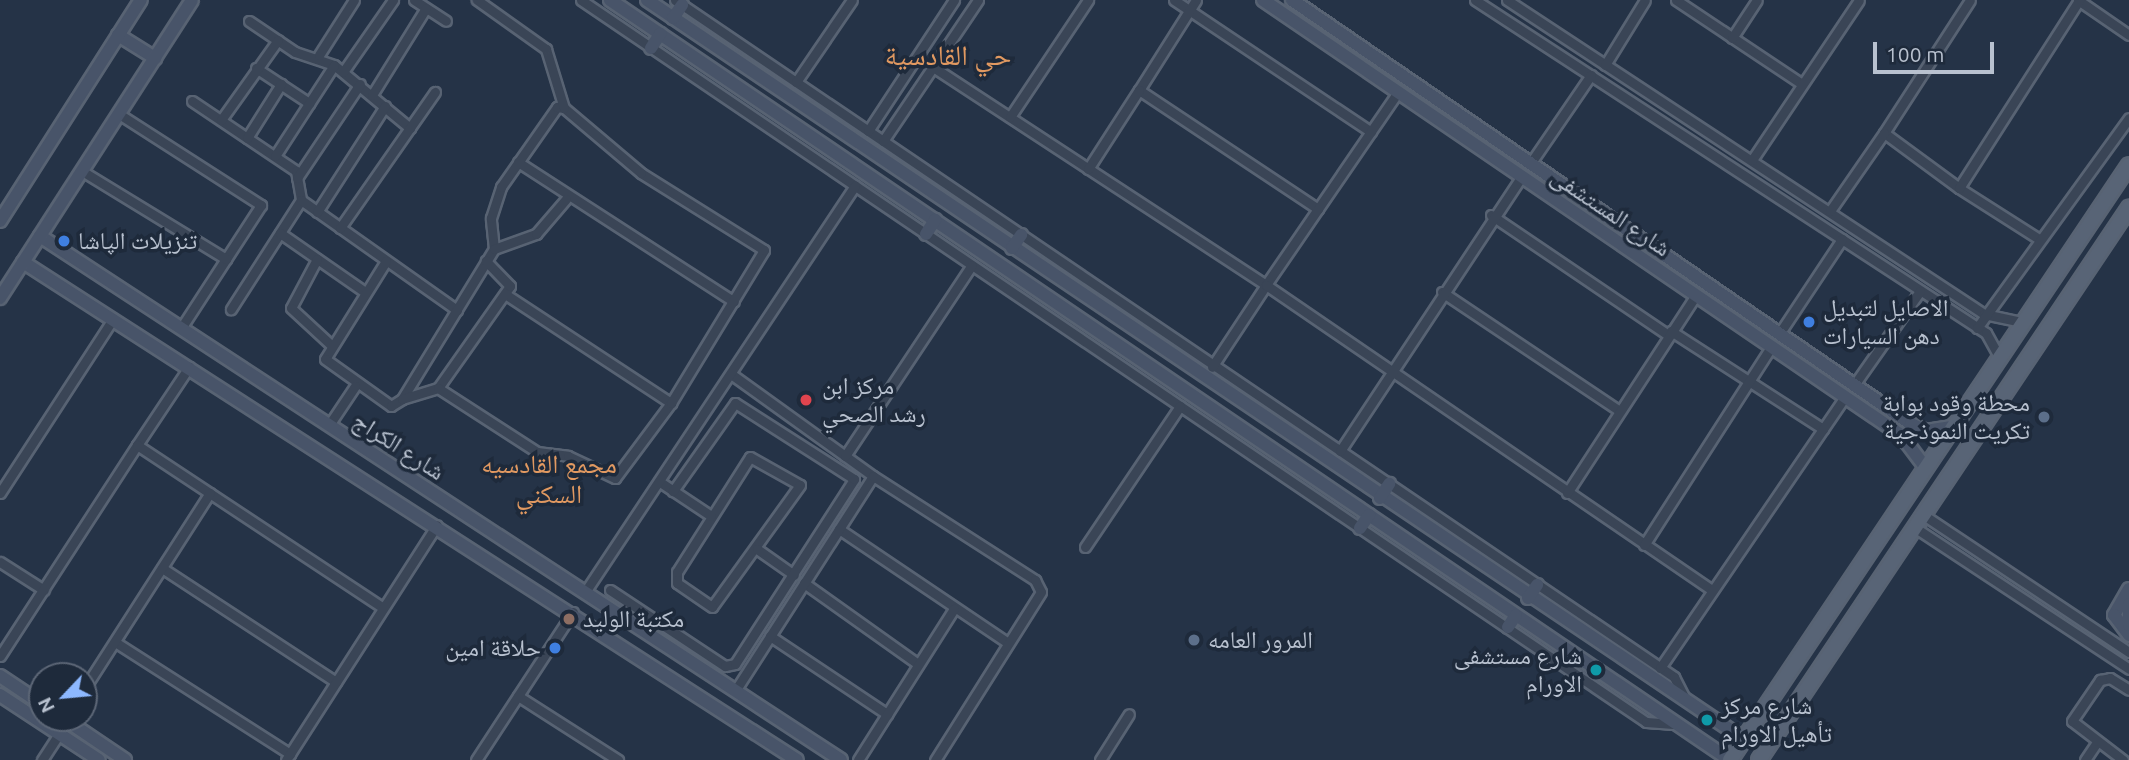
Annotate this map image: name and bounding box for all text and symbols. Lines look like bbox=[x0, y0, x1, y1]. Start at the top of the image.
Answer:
scale bar bbox=[1877, 28, 1998, 72]
district label: حي القادسية bbox=[885, 38, 1011, 72]
text: 100 m bbox=[1886, 42, 1944, 66]
street label: شارع المستشفى bbox=[1546, 161, 1676, 263]
place label: تنزيلات الپاشا bbox=[78, 227, 197, 255]
marker: تنزيلات الپاشا bbox=[56, 233, 72, 249]
place label: الاصايل لتبديل دهن السيارات bbox=[1823, 294, 1949, 350]
marker: الاصايل لتبديل دهن السيارات bbox=[1801, 314, 1817, 330]
place label: مركز ابن رشد الصحي bbox=[822, 372, 926, 428]
place label: محطة وقود بوابة تكريت النموذجية bbox=[1883, 389, 2030, 445]
marker: مركز ابن رشد الصحي bbox=[796, 390, 816, 410]
street label: شارع الكراج bbox=[348, 406, 450, 486]
marker: محطة وقود بوابة تكريت النموذجية bbox=[2036, 409, 2052, 425]
district label: مجمع القادسيه السكني bbox=[481, 448, 617, 510]
place label: مكتبة الوليد bbox=[583, 605, 684, 633]
marker: مكتبة الوليد bbox=[561, 611, 577, 627]
place label: المرور العامه bbox=[1208, 626, 1313, 654]
marker: المرور العامه bbox=[1186, 632, 1202, 648]
place label: حلاقة امين bbox=[445, 634, 541, 662]
marker: حلاقة امين bbox=[547, 640, 563, 656]
place label: شارع مستشفى الاورام bbox=[1454, 642, 1582, 698]
north arrow bbox=[28, 662, 98, 732]
marker: شارع مستشفى الاورام bbox=[1588, 662, 1604, 678]
place label: شارع مركز تأهيل الاورام bbox=[1721, 692, 1832, 748]
text: N bbox=[33, 694, 59, 717]
marker: شارع مركز تأهيل الاورام bbox=[1699, 712, 1715, 728]

